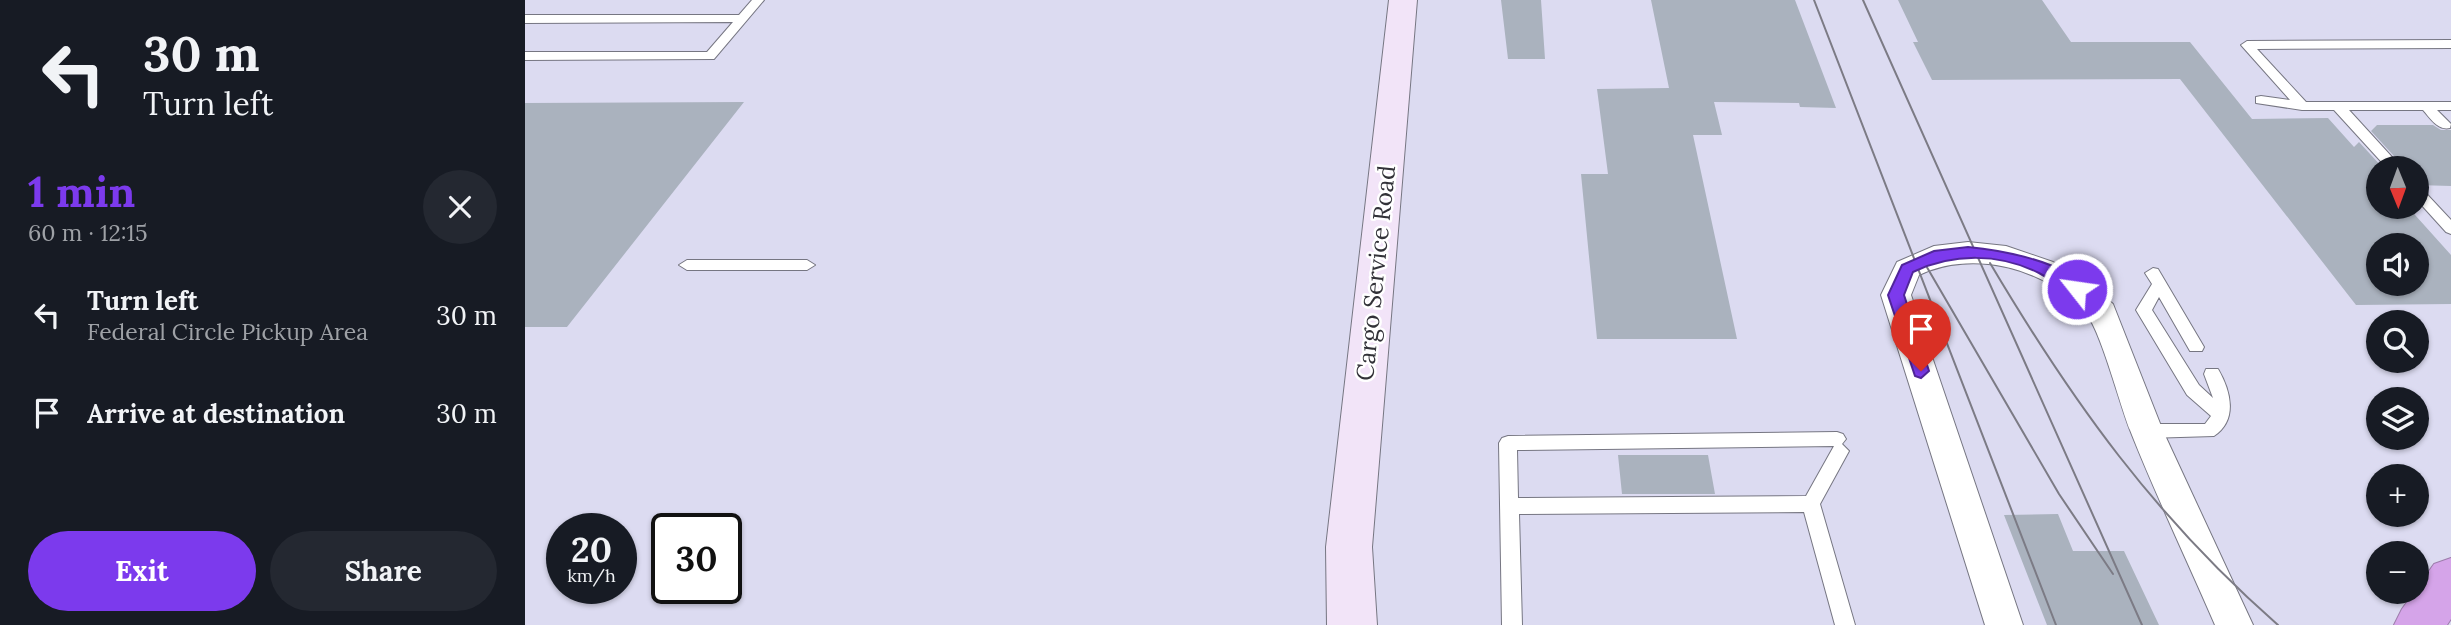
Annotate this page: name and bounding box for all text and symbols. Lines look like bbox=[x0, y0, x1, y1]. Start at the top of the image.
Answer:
text: 30 m bbox=[143, 22, 260, 84]
icon: left bbox=[28, 28, 119, 119]
text: Turn left bbox=[143, 83, 273, 124]
north arrow bbox=[2366, 156, 2429, 219]
map controls bbox=[2366, 156, 2429, 604]
street label: Cargo Service Road bbox=[1349, 164, 1402, 382]
text: 1 min bbox=[28, 165, 135, 219]
button: close bbox=[423, 170, 497, 244]
text: 60 m · 12:15 bbox=[28, 218, 147, 247]
button: sound bbox=[2366, 233, 2429, 296]
position arrow bbox=[2040, 252, 2114, 326]
text: Turn left bbox=[87, 284, 198, 317]
icon: left bbox=[28, 296, 66, 334]
text: 30 m bbox=[436, 299, 497, 332]
pin bbox=[1891, 299, 1951, 371]
icon: arrive bbox=[1902, 310, 1940, 348]
button: search bbox=[2366, 310, 2429, 373]
text: Federal Circle Pickup Area bbox=[87, 317, 368, 346]
button: layers bbox=[2366, 387, 2429, 450]
icon: arrive bbox=[28, 394, 66, 432]
text: Arrive at destination bbox=[87, 397, 345, 430]
text: 30 m bbox=[436, 397, 497, 430]
button: + bbox=[2366, 464, 2429, 527]
speed limit sign: 30 bbox=[651, 513, 742, 604]
text: 20 bbox=[571, 527, 612, 572]
button: Exit bbox=[28, 531, 256, 611]
button: Share bbox=[270, 531, 497, 611]
button: − bbox=[2366, 541, 2429, 604]
text: km/h bbox=[567, 564, 616, 587]

